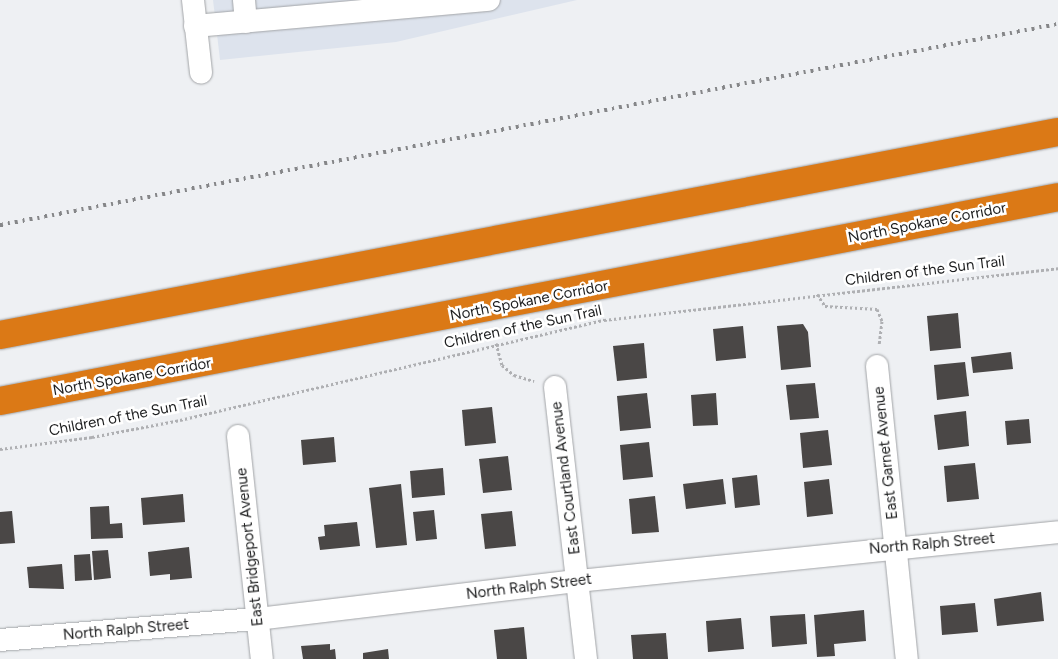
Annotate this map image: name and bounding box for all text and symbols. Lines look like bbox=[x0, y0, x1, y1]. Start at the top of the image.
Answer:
street label: North Spokane Corridor bbox=[846, 199, 1008, 247]
street label: Children of the Sun Trail bbox=[844, 252, 1006, 290]
street label: North Spokane Corridor bbox=[448, 277, 610, 325]
street label: Children of the Sun Trail bbox=[443, 301, 603, 353]
street label: North Spokane Corridor bbox=[51, 354, 213, 400]
street label: East Garnet Avenue bbox=[870, 386, 902, 520]
street label: Children of the Sun Trail bbox=[47, 392, 209, 440]
street label: East Courtland Avenue bbox=[548, 400, 584, 556]
street label: East Bridgeport Avenue bbox=[233, 467, 267, 627]
street label: North Ralph Street bbox=[868, 530, 996, 558]
street label: North Ralph Street bbox=[465, 570, 593, 604]
street label: North Ralph Street bbox=[62, 616, 190, 644]

